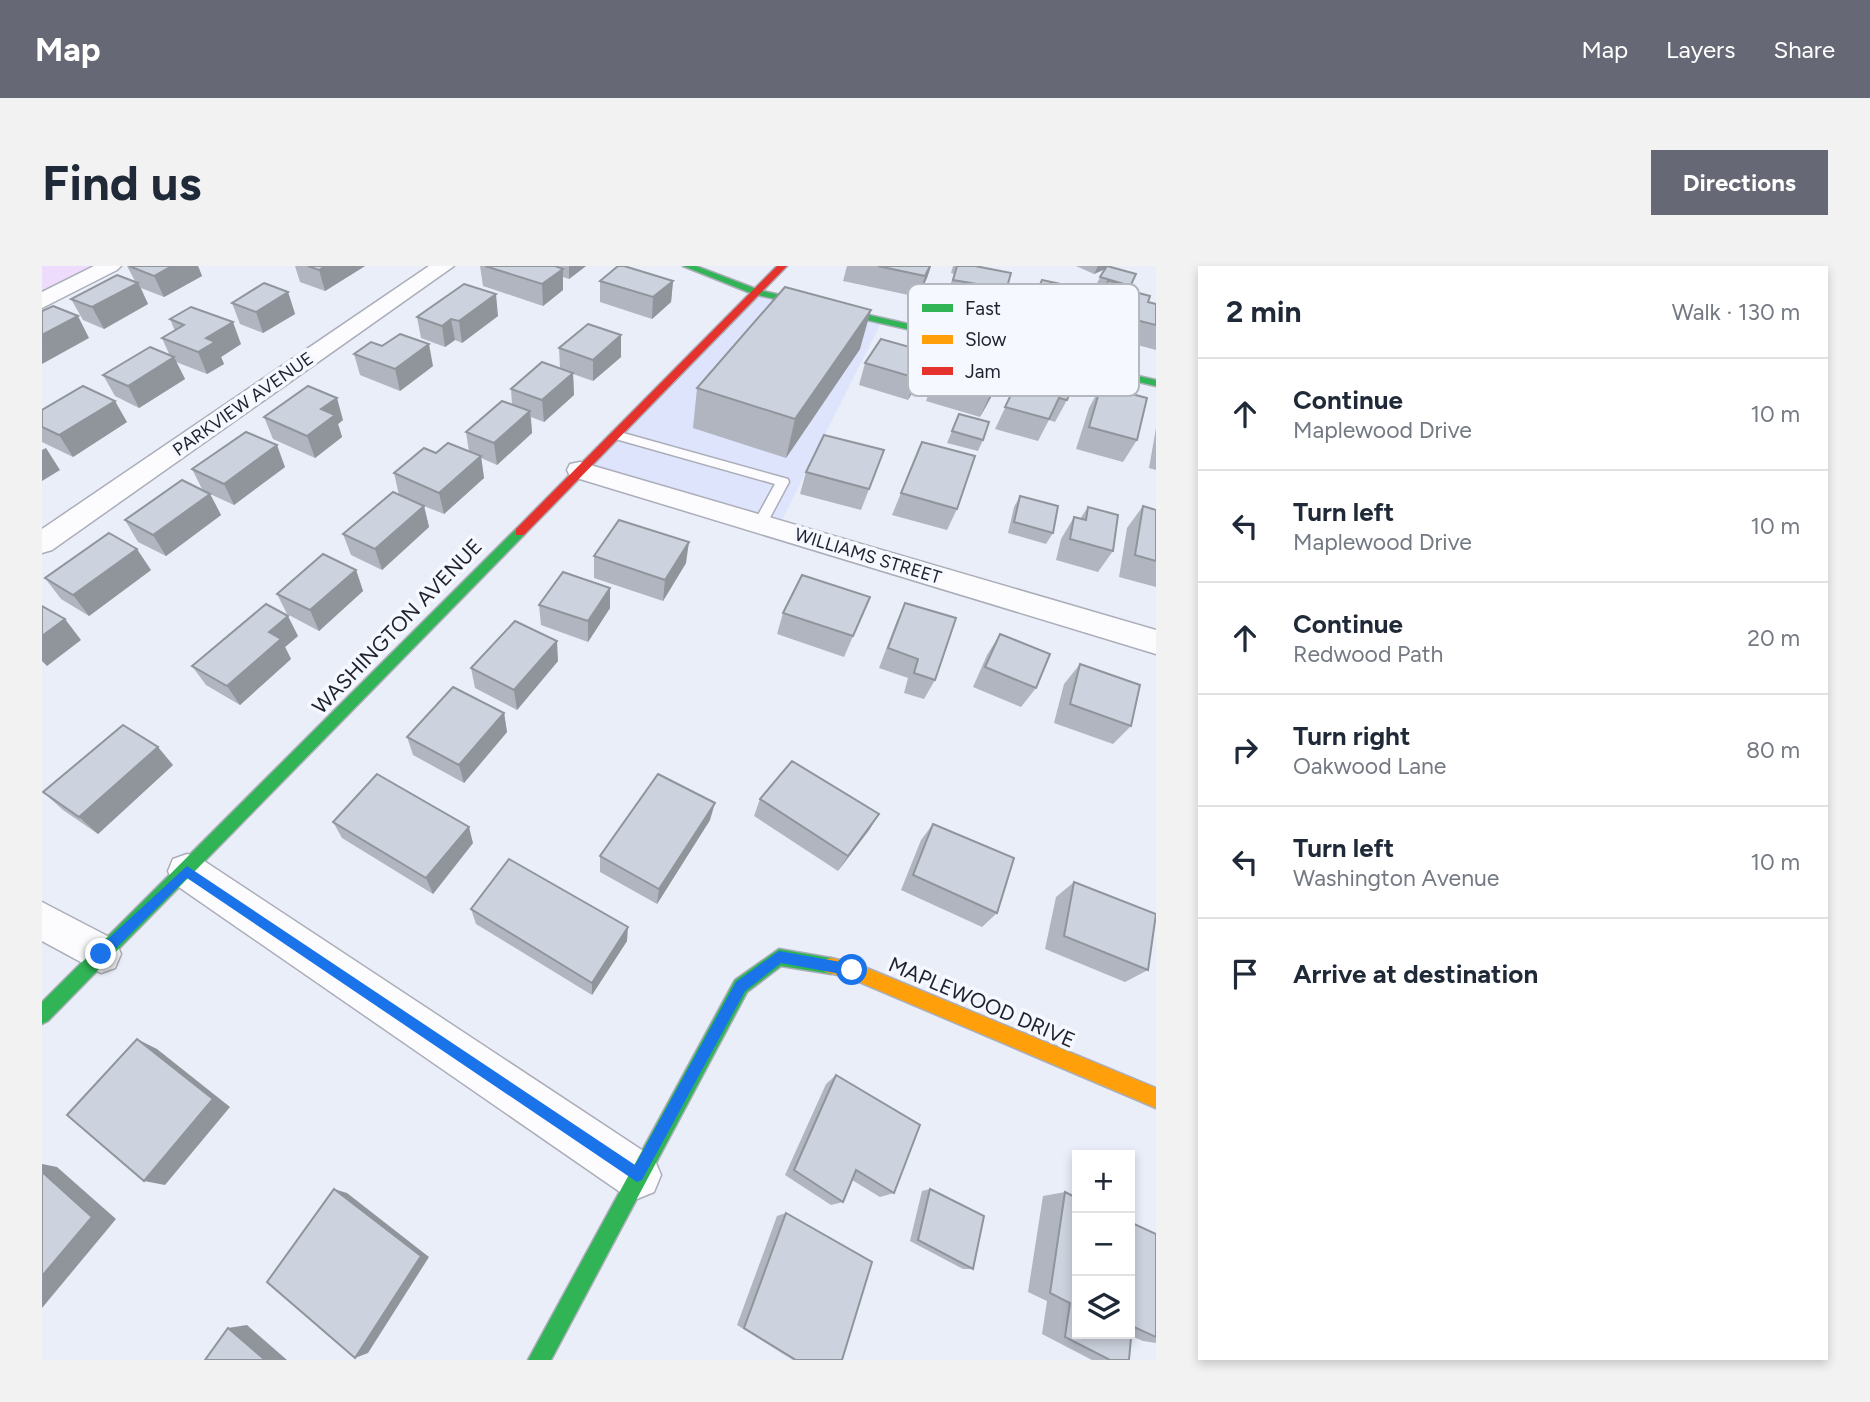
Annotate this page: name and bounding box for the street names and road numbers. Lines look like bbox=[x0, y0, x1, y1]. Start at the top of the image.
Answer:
street label: PARKVIEW AVENUE bbox=[169, 347, 317, 461]
street label: WILLIAMS STREET bbox=[792, 523, 944, 589]
street label: WASHINGTON AVENUE bbox=[307, 533, 487, 719]
street label: MAPLEWOOD DRIVE bbox=[885, 951, 1079, 1053]

